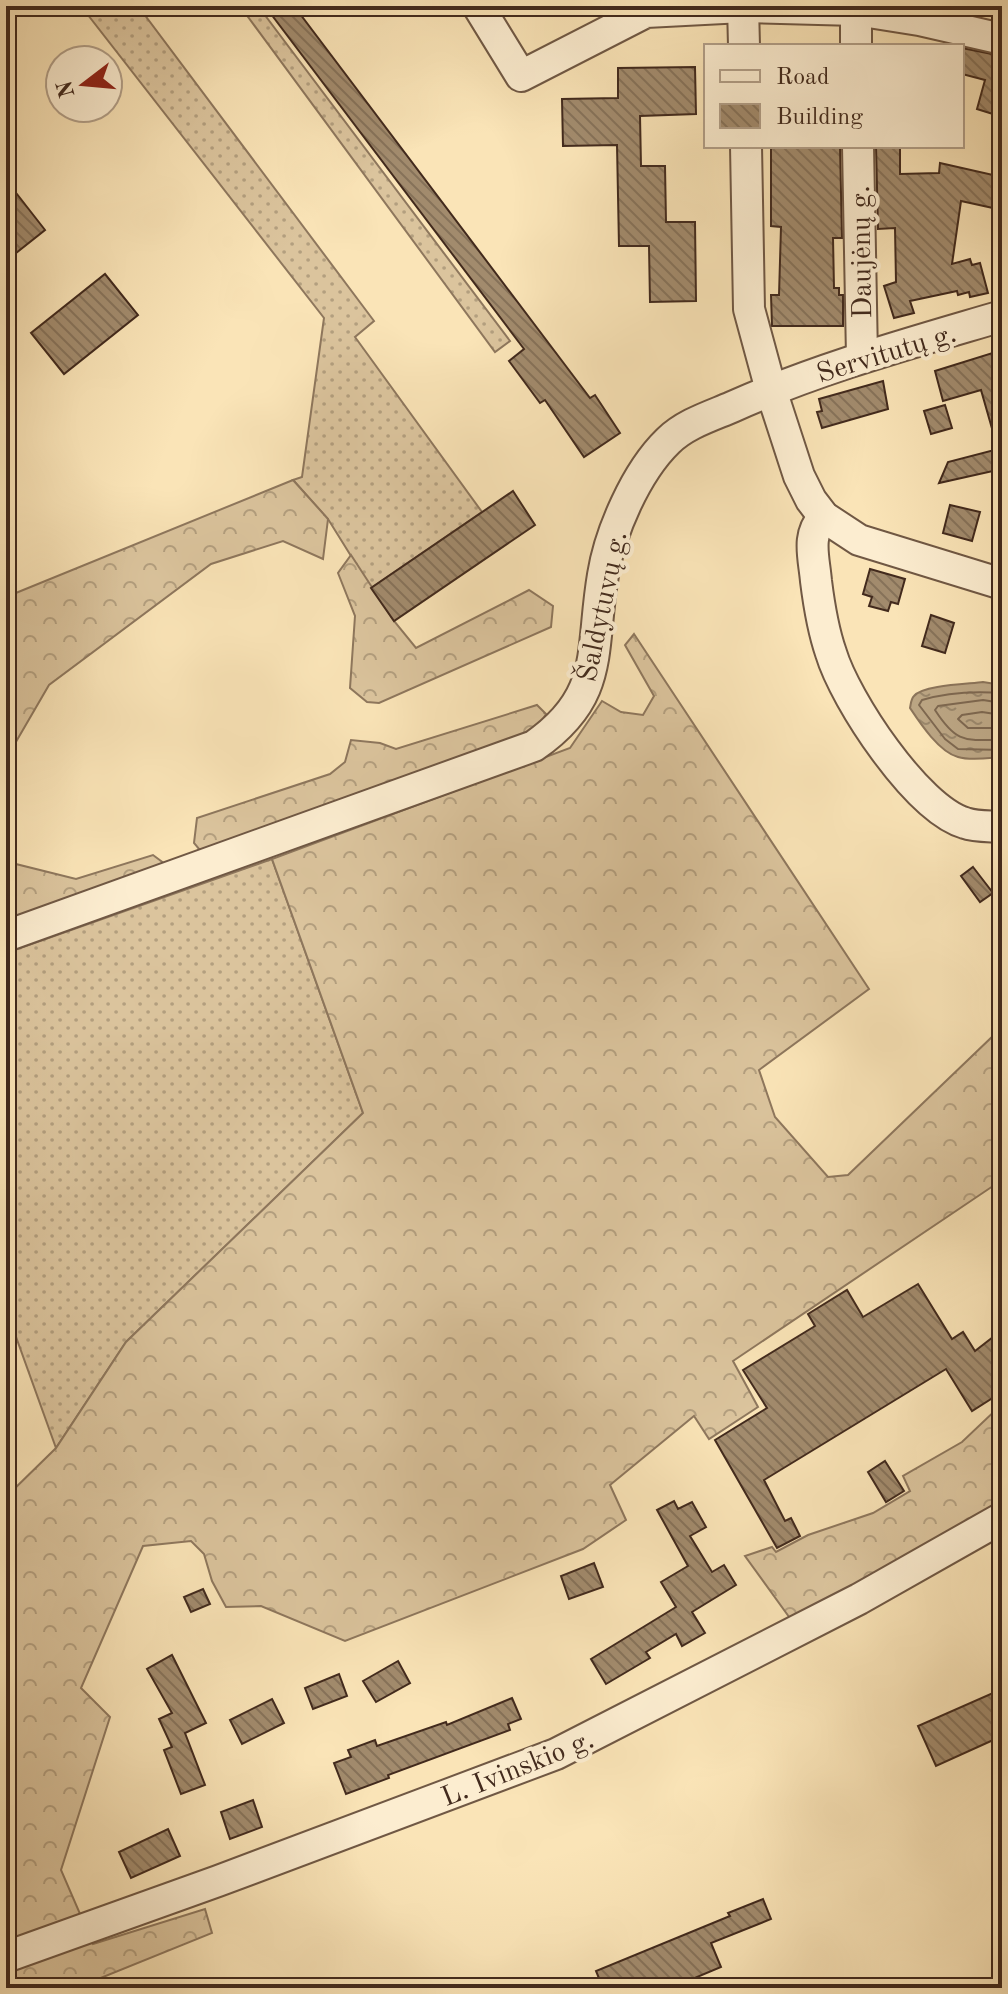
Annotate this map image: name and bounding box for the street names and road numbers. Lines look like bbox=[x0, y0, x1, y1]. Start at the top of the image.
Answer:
street label: Daujėnų g. bbox=[848, 185, 878, 319]
street label: Servitutų g. bbox=[814, 320, 960, 389]
street label: Šaldytuvų g. bbox=[569, 528, 634, 685]
street label: L. Ivinskio g. bbox=[438, 1726, 598, 1813]

